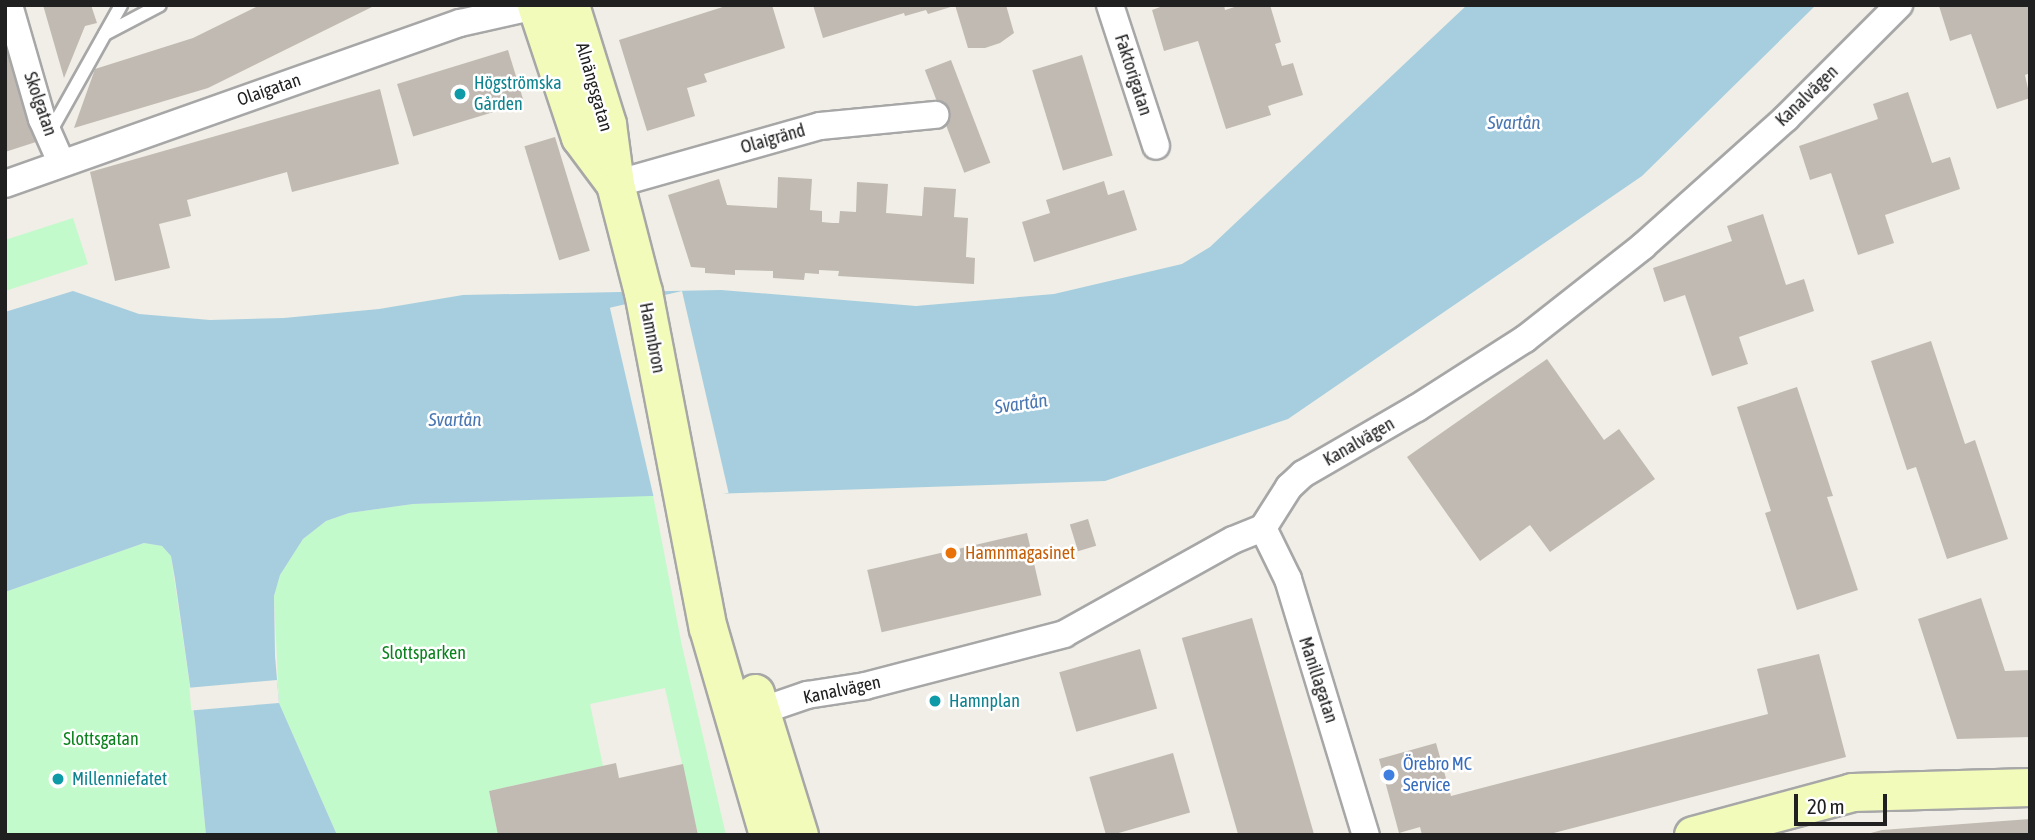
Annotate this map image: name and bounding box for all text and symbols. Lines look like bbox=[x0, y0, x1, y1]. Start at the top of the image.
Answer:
street label: Faktorigatan bbox=[1110, 32, 1156, 118]
street label: Alnängsgatan bbox=[571, 40, 617, 134]
street label: Kanalvägen bbox=[1771, 61, 1843, 131]
street label: Skolgatan bbox=[19, 69, 61, 139]
street label: Olaigatan bbox=[234, 69, 304, 111]
place label: Högströmska Gården bbox=[474, 73, 562, 116]
marker: Högströmska Gården bbox=[452, 86, 468, 102]
water label: Svartån bbox=[1487, 112, 1541, 134]
street label: Olaigränd bbox=[738, 120, 808, 158]
street label: Hamnbron bbox=[635, 301, 669, 375]
water label: Svartån bbox=[993, 389, 1049, 419]
water label: Svartån bbox=[428, 409, 482, 431]
street label: Kanalvägen bbox=[1320, 413, 1398, 471]
place label: Hamnmagasinet bbox=[965, 542, 1075, 564]
marker: Hamnmagasinet bbox=[943, 545, 959, 561]
street label: Manillagatan bbox=[1294, 634, 1342, 726]
park label: Slottsparken bbox=[382, 642, 466, 664]
street label: Kanalvägen bbox=[801, 671, 883, 709]
place label: Hamnplan bbox=[949, 690, 1020, 712]
marker: Hamnplan bbox=[927, 693, 943, 709]
park label: Slottsgatan bbox=[63, 728, 139, 750]
place label: Örebro MC Service bbox=[1403, 754, 1472, 796]
marker: Örebro MC Service bbox=[1381, 767, 1397, 783]
place label: Millenniefatet bbox=[72, 768, 167, 790]
marker: Millenniefatet bbox=[50, 771, 66, 787]
scale bar bbox=[1797, 780, 1890, 824]
text: 20 m bbox=[1807, 794, 1845, 818]

